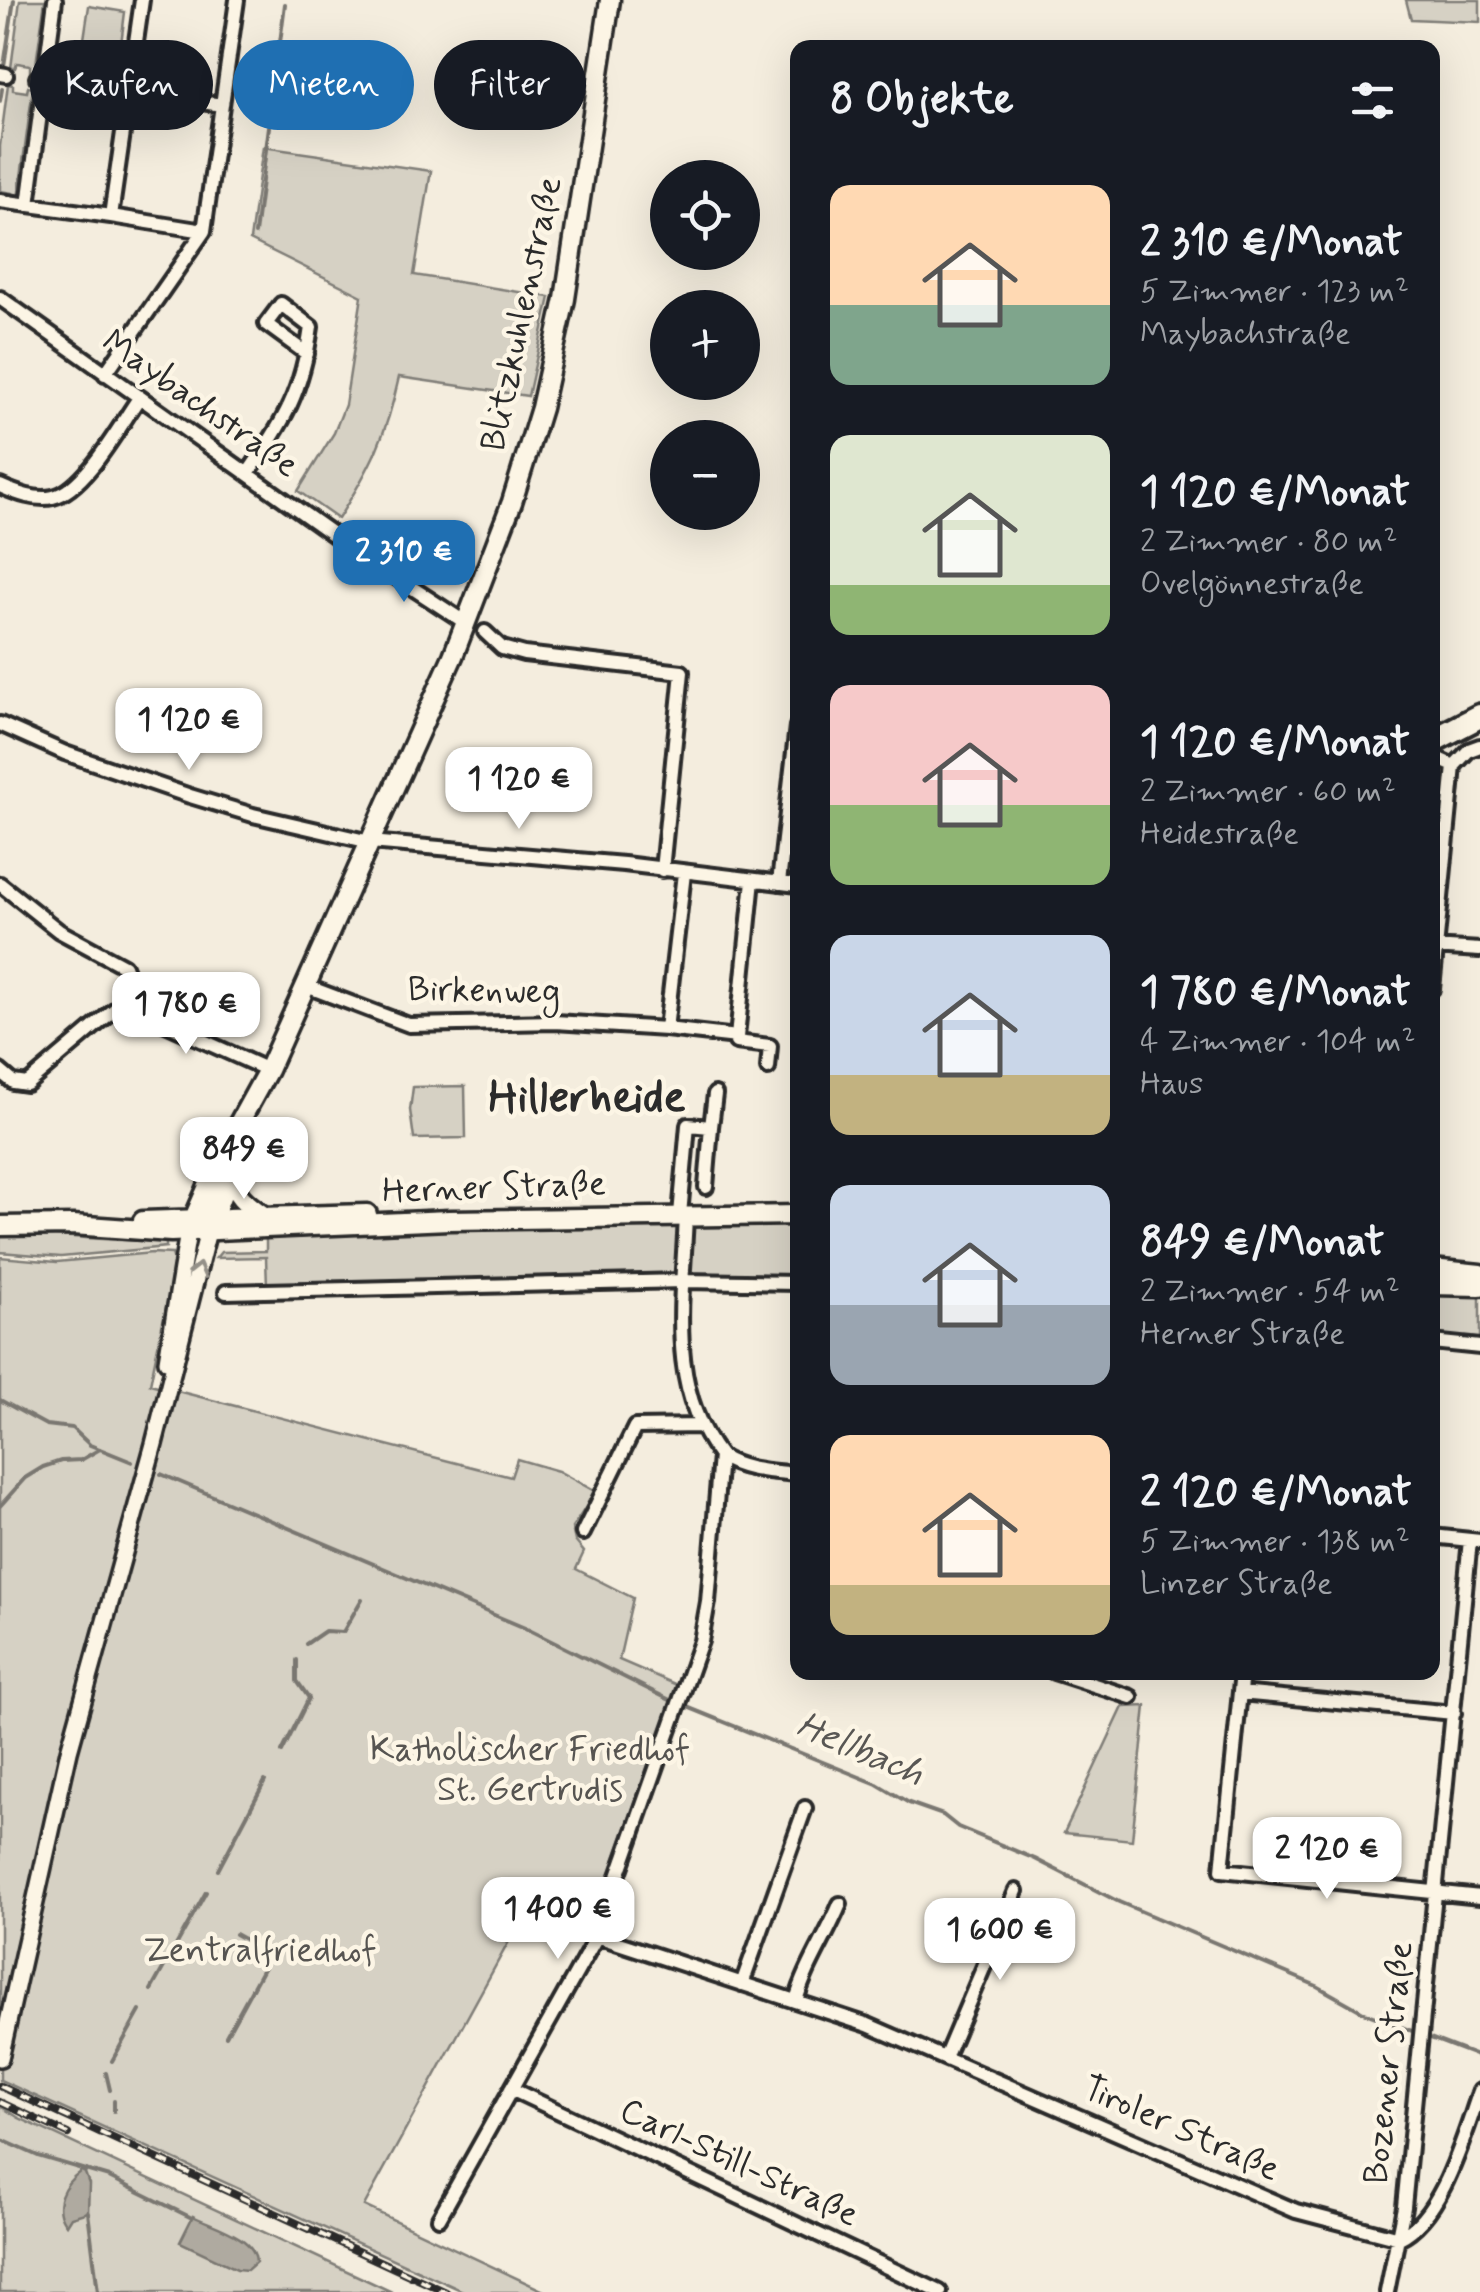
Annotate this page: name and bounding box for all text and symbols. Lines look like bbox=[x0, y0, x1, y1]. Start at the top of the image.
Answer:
chip: Kaufen bbox=[30, 40, 213, 130]
chip: Mieten bbox=[233, 40, 414, 130]
chip: Filter bbox=[434, 40, 586, 130]
text: 8 Objekte bbox=[830, 73, 1014, 128]
icon: filters bbox=[1345, 73, 1400, 128]
map controls bbox=[650, 160, 760, 530]
button: locate bbox=[650, 160, 760, 270]
street label: Blitzkuhlenstraße bbox=[470, 173, 574, 455]
text: 2 310 €/Monat bbox=[1140, 216, 1403, 271]
icon: home bbox=[910, 225, 1030, 345]
text: 5 Zimmer · 123 m² bbox=[1140, 271, 1409, 313]
button: + bbox=[650, 290, 760, 400]
text: Maybachstraße bbox=[1140, 313, 1350, 355]
street label: Maybachstraße bbox=[93, 319, 307, 489]
button: − bbox=[650, 420, 760, 530]
text: 1 120 €/Monat bbox=[1140, 466, 1410, 521]
icon: home bbox=[910, 475, 1030, 595]
pin: 2 310 € bbox=[312, 520, 496, 605]
text: 2 Zimmer · 80 m² bbox=[1140, 521, 1397, 563]
text: 2 310 € bbox=[355, 531, 453, 573]
text: Ovelgönnestraße bbox=[1140, 563, 1364, 605]
pin: 1 120 € bbox=[97, 688, 281, 773]
text: 1 120 € bbox=[137, 699, 241, 741]
text: 1 120 €/Monat bbox=[1140, 716, 1410, 771]
icon: home bbox=[910, 725, 1030, 845]
pin: 1 120 € bbox=[427, 747, 611, 832]
text: 1 120 € bbox=[467, 758, 571, 800]
text: 2 Zimmer · 60 m² bbox=[1140, 771, 1396, 813]
text: Heidestraße bbox=[1140, 813, 1299, 855]
text: 1 780 €/Monat bbox=[1140, 966, 1411, 1021]
street label: Birkenweg bbox=[407, 967, 561, 1018]
pin: 1 780 € bbox=[94, 972, 278, 1057]
icon: home bbox=[910, 975, 1030, 1095]
text: 1 780 € bbox=[134, 983, 238, 1025]
text: 4 Zimmer · 104 m² bbox=[1140, 1021, 1416, 1063]
text: Haus bbox=[1140, 1063, 1203, 1105]
district label: Hillerheide bbox=[488, 1069, 686, 1128]
pin: 849 € bbox=[174, 1117, 314, 1202]
text: 849 € bbox=[202, 1128, 286, 1170]
street label: Herner Straße bbox=[381, 1161, 607, 1215]
text: 849 €/Monat bbox=[1140, 1216, 1384, 1271]
icon: home bbox=[910, 1225, 1030, 1345]
one-way arrow bbox=[186, 1262, 207, 1279]
text: 2 Zimmer · 54 m² bbox=[1140, 1271, 1400, 1313]
text: Herner Straße bbox=[1140, 1313, 1345, 1355]
text: 2 120 €/Monat bbox=[1140, 1466, 1412, 1521]
icon: home bbox=[910, 1475, 1030, 1595]
text: 5 Zimmer · 138 m² bbox=[1140, 1521, 1410, 1563]
text: Linzer Straße bbox=[1140, 1563, 1332, 1605]
water label: Hellbach bbox=[789, 1701, 931, 1799]
park label: Katholischer Friedhof St. Gertrudis bbox=[370, 1727, 690, 1813]
pin: 2 120 € bbox=[1235, 1817, 1419, 1902]
text: 2 120 € bbox=[1275, 1828, 1379, 1870]
pin: 1 400 € bbox=[466, 1877, 650, 1962]
text: 1 400 € bbox=[503, 1888, 613, 1930]
pin: 1 600 € bbox=[908, 1898, 1092, 1983]
text: 1 600 € bbox=[946, 1909, 1054, 1951]
park label: Zentralfriedhof bbox=[143, 1928, 377, 1974]
street label: Bozener Straße bbox=[1353, 1940, 1425, 2186]
street label: Tiroler Straße bbox=[1075, 2065, 1287, 2193]
street label: Carl-Still-Straße bbox=[612, 2088, 866, 2238]

